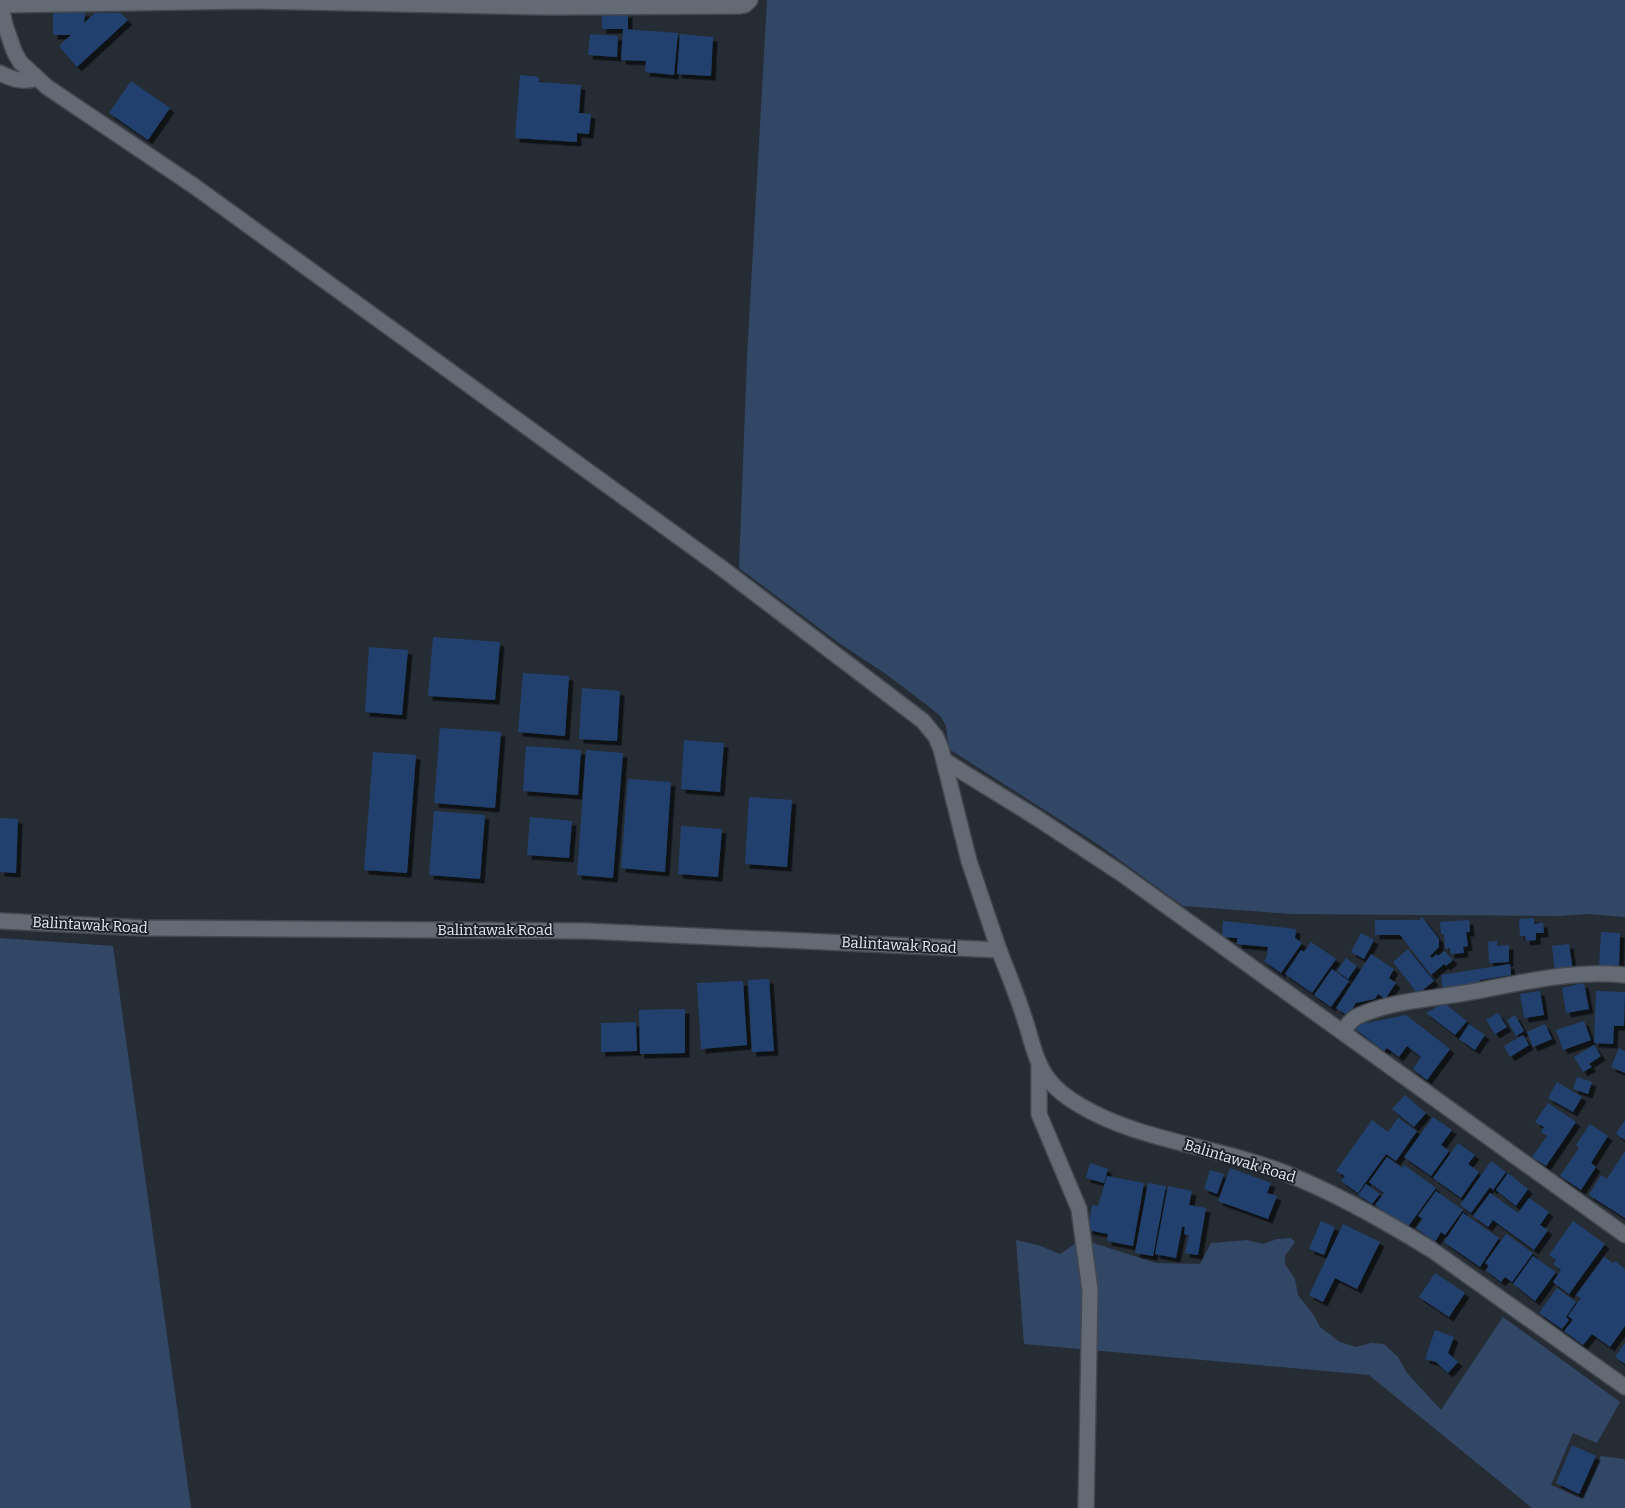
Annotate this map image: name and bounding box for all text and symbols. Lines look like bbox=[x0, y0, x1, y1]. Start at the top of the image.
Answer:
street label: Balintawak Road bbox=[32, 913, 148, 937]
street label: Balintawak Road bbox=[437, 921, 553, 939]
street label: Balintawak Road bbox=[841, 933, 957, 957]
street label: Balintawak Road bbox=[1182, 1135, 1298, 1187]

